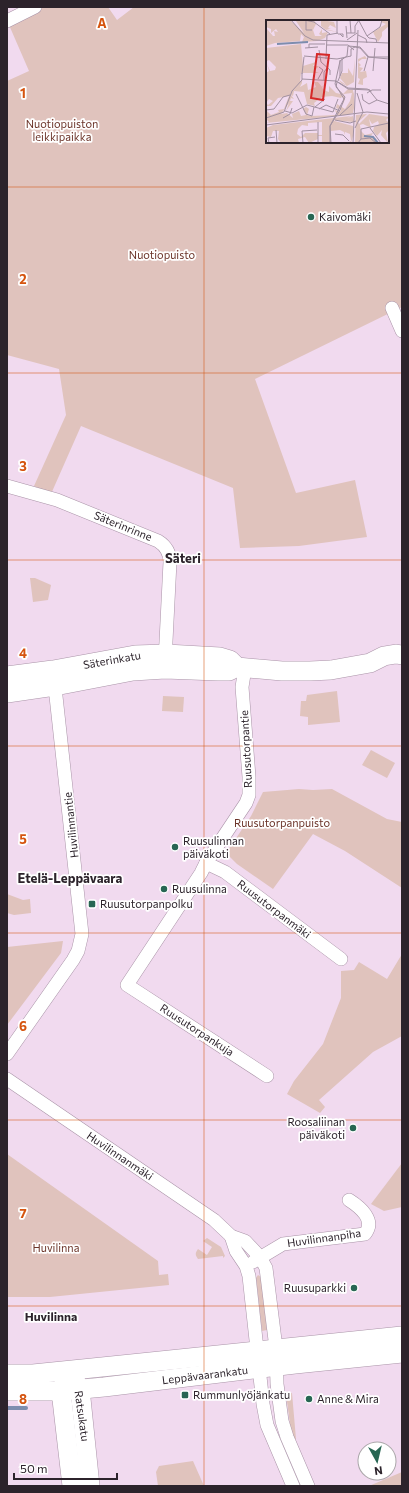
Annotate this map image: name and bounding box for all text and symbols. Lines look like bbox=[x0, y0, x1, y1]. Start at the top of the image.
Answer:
text: A bbox=[97, 15, 107, 31]
inset map bbox=[266, 20, 389, 143]
text: 1 bbox=[20, 85, 26, 101]
park label: Nuotiopuiston leikkipaikka bbox=[26, 117, 98, 143]
place label: Kaivomäki bbox=[319, 210, 371, 223]
marker: Kaivomäki bbox=[306, 212, 316, 222]
park label: Nuotiopuisto bbox=[129, 248, 196, 261]
text: 2 bbox=[19, 271, 27, 287]
text: 3 bbox=[19, 458, 27, 474]
street label: Säterinrinne bbox=[92, 508, 154, 543]
district label: Säteri bbox=[165, 550, 201, 566]
text: 4 bbox=[19, 645, 27, 661]
street label: Säterinkatu bbox=[82, 648, 142, 671]
street label: Ruusutorpantie bbox=[237, 710, 254, 788]
street label: Huvilinnantie bbox=[61, 791, 80, 859]
park label: Ruusutorpanpuisto bbox=[234, 816, 331, 829]
text: 5 bbox=[19, 831, 27, 847]
place label: Ruusulinnan päiväkoti bbox=[183, 834, 244, 860]
marker: Ruusulinnan päiväkoti bbox=[170, 842, 180, 852]
district label: Etelä-Leppävaara bbox=[18, 870, 123, 886]
street label: Ruusutorpanmäki bbox=[235, 877, 314, 941]
place label: Ruusulinna bbox=[172, 882, 227, 895]
marker: Ruusulinna bbox=[159, 884, 169, 894]
place label: Ruusutorpanpolku bbox=[100, 897, 193, 910]
marker: Ruusutorpanpolku bbox=[87, 899, 97, 909]
street label: Ruusutorpankuja bbox=[158, 1001, 237, 1058]
text: 6 bbox=[19, 1018, 27, 1034]
place label: Roosaliinan päiväkoti bbox=[287, 1115, 345, 1141]
marker: Roosaliinan päiväkoti bbox=[348, 1123, 358, 1133]
street label: Huvilinnanmäki bbox=[85, 1129, 156, 1183]
text: 7 bbox=[19, 1205, 27, 1221]
street label: Huvilinnanpiha bbox=[286, 1226, 362, 1249]
park label: Huvilinna bbox=[33, 1241, 79, 1254]
place label: Ruusuparkki bbox=[284, 1281, 346, 1294]
marker: Ruusuparkki bbox=[349, 1283, 359, 1293]
district label: Huvilinna bbox=[25, 1309, 77, 1323]
street label: Leppävaarankatu bbox=[161, 1363, 249, 1386]
place label: Rummunlyöjänkatu bbox=[193, 1388, 290, 1401]
street label: Ratsukatu bbox=[73, 1390, 92, 1442]
marker: Rummunlyöjänkatu bbox=[180, 1390, 190, 1400]
text: 8 bbox=[19, 1391, 27, 1407]
place label: Anne & Mira bbox=[317, 1392, 379, 1405]
marker: Anne & Mira bbox=[304, 1394, 314, 1404]
north arrow bbox=[357, 1441, 397, 1481]
scale bar bbox=[14, 1455, 117, 1481]
text: 50 m bbox=[20, 1461, 48, 1475]
text: N bbox=[373, 1464, 383, 1478]

